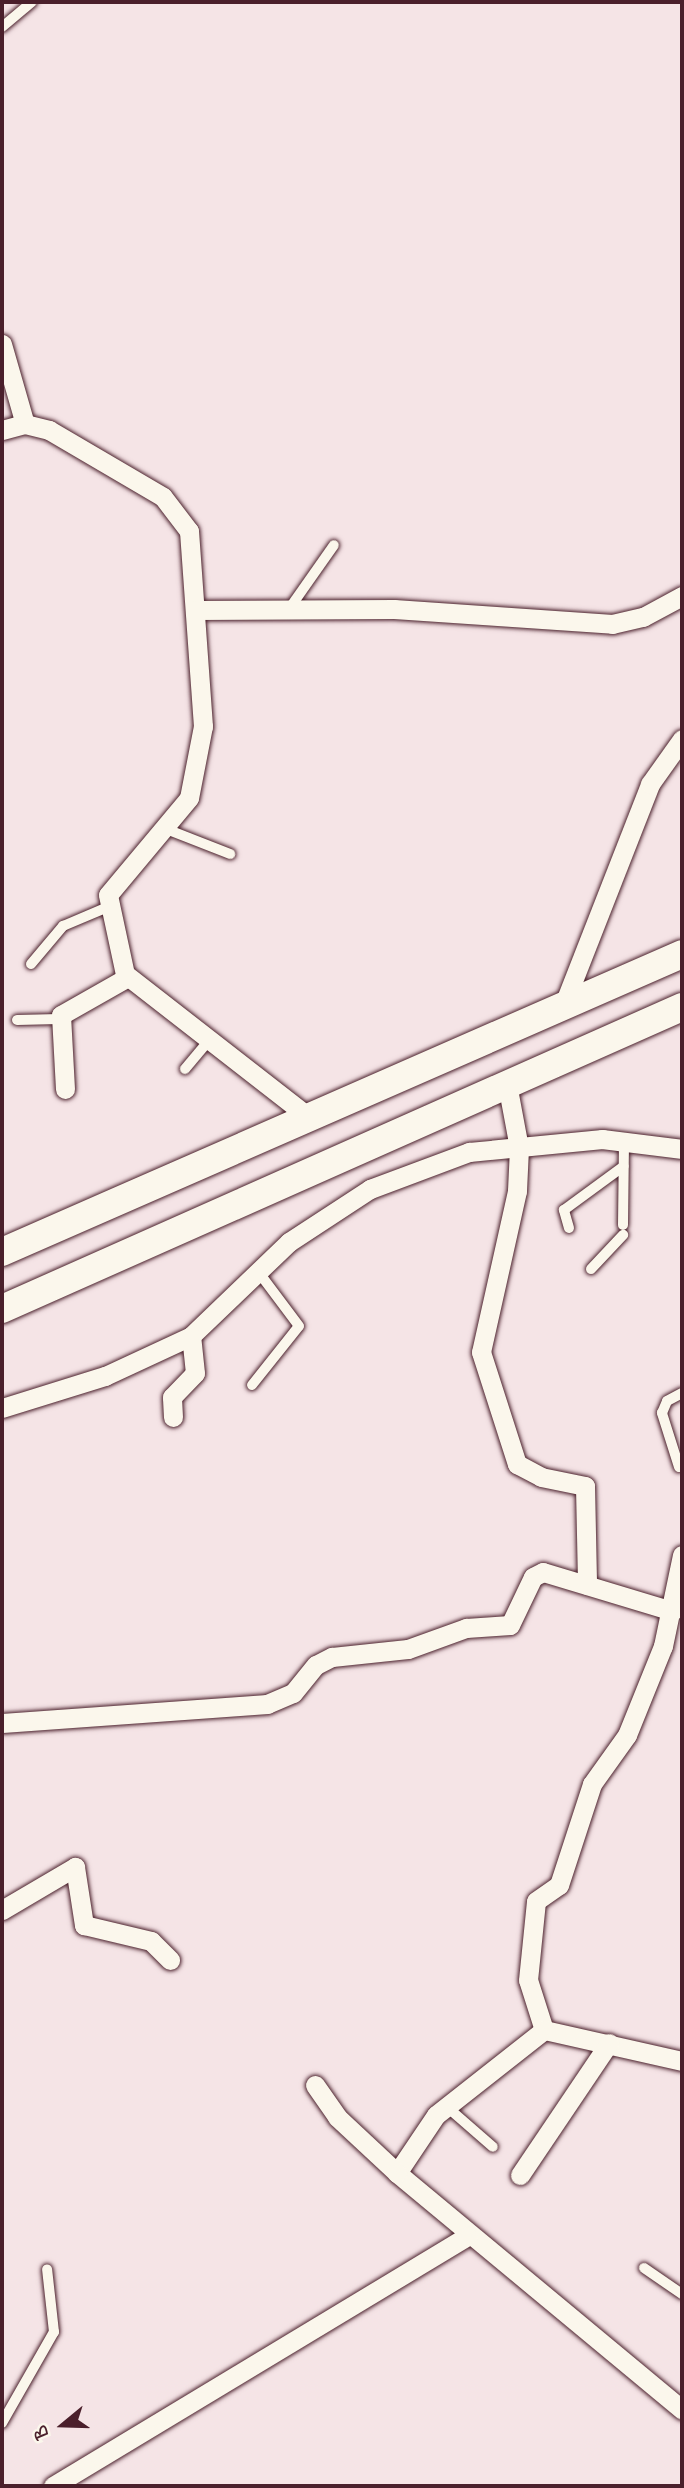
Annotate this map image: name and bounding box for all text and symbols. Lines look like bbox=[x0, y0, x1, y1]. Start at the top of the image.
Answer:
north arrow bbox=[28, 2390, 98, 2460]
text: B bbox=[28, 2422, 58, 2442]

